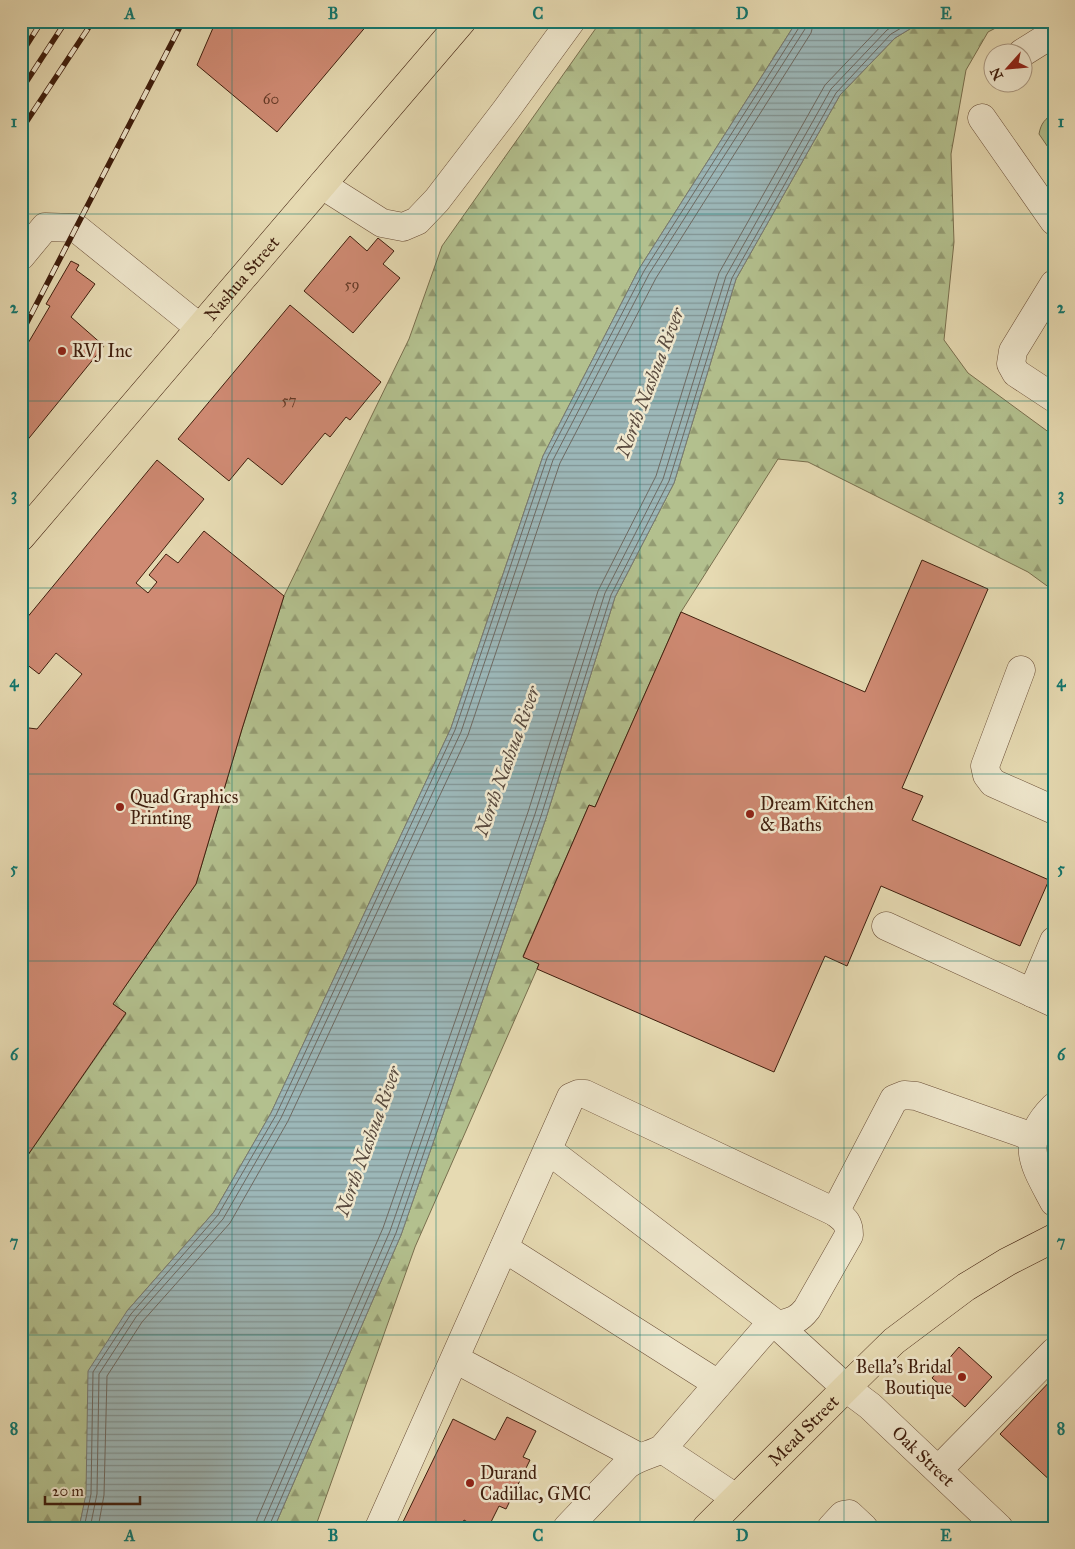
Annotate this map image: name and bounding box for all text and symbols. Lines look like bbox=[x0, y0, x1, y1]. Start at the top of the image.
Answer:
text: A bbox=[124, 4, 136, 23]
text: B bbox=[328, 4, 338, 23]
text: C bbox=[533, 4, 544, 23]
text: D bbox=[736, 4, 749, 23]
text: E bbox=[940, 4, 952, 23]
north arrow bbox=[982, 42, 1032, 92]
text: N bbox=[987, 64, 1007, 83]
house number: 60 bbox=[263, 90, 279, 108]
text: 1 bbox=[11, 112, 18, 131]
text: 1 bbox=[1058, 112, 1065, 131]
street label: Nashua Street bbox=[199, 231, 285, 326]
house number: 59 bbox=[344, 275, 360, 293]
text: 2 bbox=[10, 298, 19, 317]
text: 2 bbox=[1057, 298, 1066, 317]
water label: North Nashua River bbox=[611, 303, 689, 461]
place label: RVJ Inc bbox=[72, 340, 133, 363]
marker: RVJ Inc bbox=[56, 345, 68, 357]
house number: 57 bbox=[282, 391, 296, 409]
text: 3 bbox=[11, 485, 17, 505]
text: 3 bbox=[1058, 485, 1064, 505]
text: 4 bbox=[10, 672, 20, 692]
text: 4 bbox=[1057, 672, 1067, 692]
water label: North Nashua River bbox=[469, 682, 545, 840]
place label: Quad Graphics Printing bbox=[130, 786, 238, 830]
place label: Dream Kitchen & Baths bbox=[760, 793, 874, 836]
marker: Quad Graphics Printing bbox=[114, 801, 126, 813]
marker: Dream Kitchen & Baths bbox=[744, 808, 756, 820]
text: 5 bbox=[10, 859, 18, 878]
text: 5 bbox=[1057, 859, 1065, 878]
text: 6 bbox=[10, 1045, 19, 1064]
text: 6 bbox=[1057, 1045, 1066, 1064]
water label: North Nashua River bbox=[330, 1062, 406, 1220]
text: 7 bbox=[10, 1232, 19, 1251]
text: 7 bbox=[1057, 1232, 1066, 1251]
place label: Bella's Bridal Boutique bbox=[856, 1356, 952, 1400]
marker: Bella's Bridal Boutique bbox=[956, 1371, 968, 1383]
street label: Mead Street bbox=[764, 1390, 844, 1470]
text: 8 bbox=[10, 1419, 18, 1438]
text: 8 bbox=[1057, 1419, 1065, 1438]
street label: Oak Street bbox=[887, 1421, 960, 1492]
place label: Durand Cadillac, GMC bbox=[480, 1462, 591, 1505]
scale bar bbox=[45, 1474, 140, 1506]
marker: Durand Cadillac, GMC bbox=[464, 1477, 476, 1489]
text: 20 m bbox=[52, 1482, 84, 1500]
text: A bbox=[124, 1526, 136, 1545]
text: B bbox=[328, 1526, 338, 1545]
text: C bbox=[533, 1526, 544, 1545]
text: D bbox=[736, 1526, 749, 1545]
text: E bbox=[940, 1526, 952, 1545]

